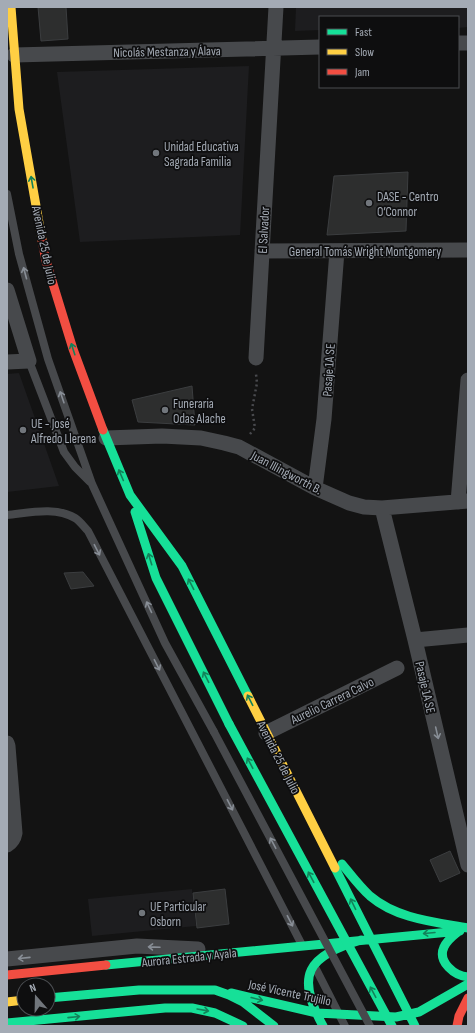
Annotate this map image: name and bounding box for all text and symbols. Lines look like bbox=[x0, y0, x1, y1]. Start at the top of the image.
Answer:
legend bbox=[319, 16, 459, 88]
text: Fast bbox=[355, 25, 372, 40]
street label: Nicolás Mestanza y Álava bbox=[113, 43, 221, 61]
text: Slow bbox=[355, 45, 374, 60]
text: Jam bbox=[354, 65, 370, 80]
place label: Unidad Educativa Sagrada Familia bbox=[164, 139, 239, 170]
marker: Unidad Educativa Sagrada Familia bbox=[151, 148, 161, 158]
one-way arrow bbox=[28, 176, 36, 189]
place label: DASE - Centro O’Connor bbox=[377, 189, 439, 220]
marker: DASE - Centro O’Connor bbox=[364, 198, 374, 208]
street label: Avenida 25 de Julio bbox=[28, 203, 60, 286]
street label: El Salvador bbox=[255, 206, 273, 254]
street label: General Tomás Wright Montgomery bbox=[289, 244, 441, 260]
one-way arrow bbox=[20, 266, 28, 279]
one-way arrow bbox=[69, 343, 76, 356]
street label: Pasaje 1A SE bbox=[319, 343, 339, 397]
one-way arrow bbox=[57, 391, 65, 403]
place label: Funeraria Odas Alache bbox=[173, 396, 226, 427]
marker: Funeraria Odas Alache bbox=[160, 405, 170, 415]
place label: UE - José Alfredo Llerena bbox=[30, 416, 96, 447]
marker: UE - José Alfredo Llerena bbox=[18, 425, 28, 435]
street label: Juan Illingworth B. bbox=[248, 447, 325, 498]
one-way arrow bbox=[117, 469, 125, 481]
one-way arrow bbox=[94, 543, 101, 555]
one-way arrow bbox=[146, 553, 153, 566]
one-way arrow bbox=[187, 578, 194, 590]
one-way arrow bbox=[145, 602, 152, 614]
one-way arrow bbox=[154, 659, 161, 671]
street label: Pasaje 1A SE bbox=[411, 660, 439, 715]
one-way arrow bbox=[201, 671, 209, 683]
street label: Aurelio Carrera Calvo bbox=[287, 674, 377, 728]
one-way arrow bbox=[246, 694, 253, 706]
street label: Avenida 25 de Julio bbox=[252, 717, 303, 797]
one-way arrow bbox=[433, 726, 441, 739]
one-way arrow bbox=[246, 757, 253, 769]
one-way arrow bbox=[226, 799, 234, 811]
one-way arrow bbox=[269, 838, 276, 850]
one-way arrow bbox=[307, 871, 315, 883]
one-way arrow bbox=[349, 898, 356, 910]
place label: UE Particular Osborn bbox=[150, 899, 207, 930]
marker: UE Particular Osborn bbox=[137, 908, 147, 918]
one-way arrow bbox=[286, 914, 294, 926]
one-way arrow bbox=[423, 930, 436, 937]
one-way arrow bbox=[148, 943, 161, 951]
street label: Aurora Estrada y Ayala bbox=[140, 945, 237, 971]
one-way arrow bbox=[18, 954, 31, 961]
street label: José Vicente Trujillo bbox=[246, 976, 333, 1010]
north arrow bbox=[16, 977, 56, 1017]
text: N bbox=[28, 981, 38, 995]
one-way arrow bbox=[369, 986, 376, 998]
one-way arrow bbox=[251, 996, 264, 1003]
one-way arrow bbox=[196, 1007, 209, 1015]
one-way arrow bbox=[67, 1013, 80, 1021]

